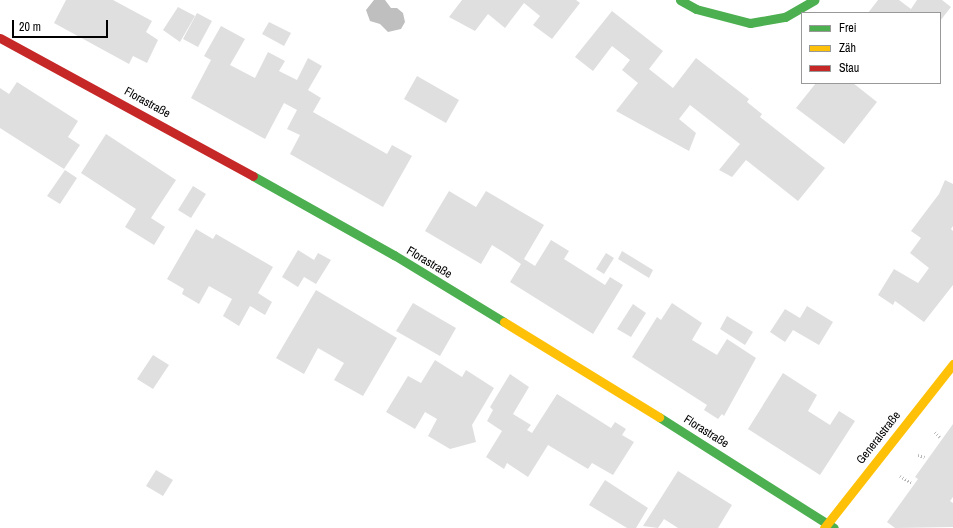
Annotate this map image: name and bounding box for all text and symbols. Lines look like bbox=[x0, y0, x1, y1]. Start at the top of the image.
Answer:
scale bar bbox=[14, 12, 110, 38]
legend bbox=[801, 12, 941, 84]
text: 20 m bbox=[19, 19, 41, 35]
text: Frei bbox=[839, 20, 857, 36]
text: Zäh bbox=[839, 40, 856, 56]
text: Stau bbox=[839, 60, 859, 76]
street label: Florastraße bbox=[122, 85, 172, 121]
street label: Florastraße bbox=[404, 244, 454, 282]
street label: Generalstraße bbox=[854, 409, 904, 467]
street label: Florastraße bbox=[681, 413, 731, 451]

